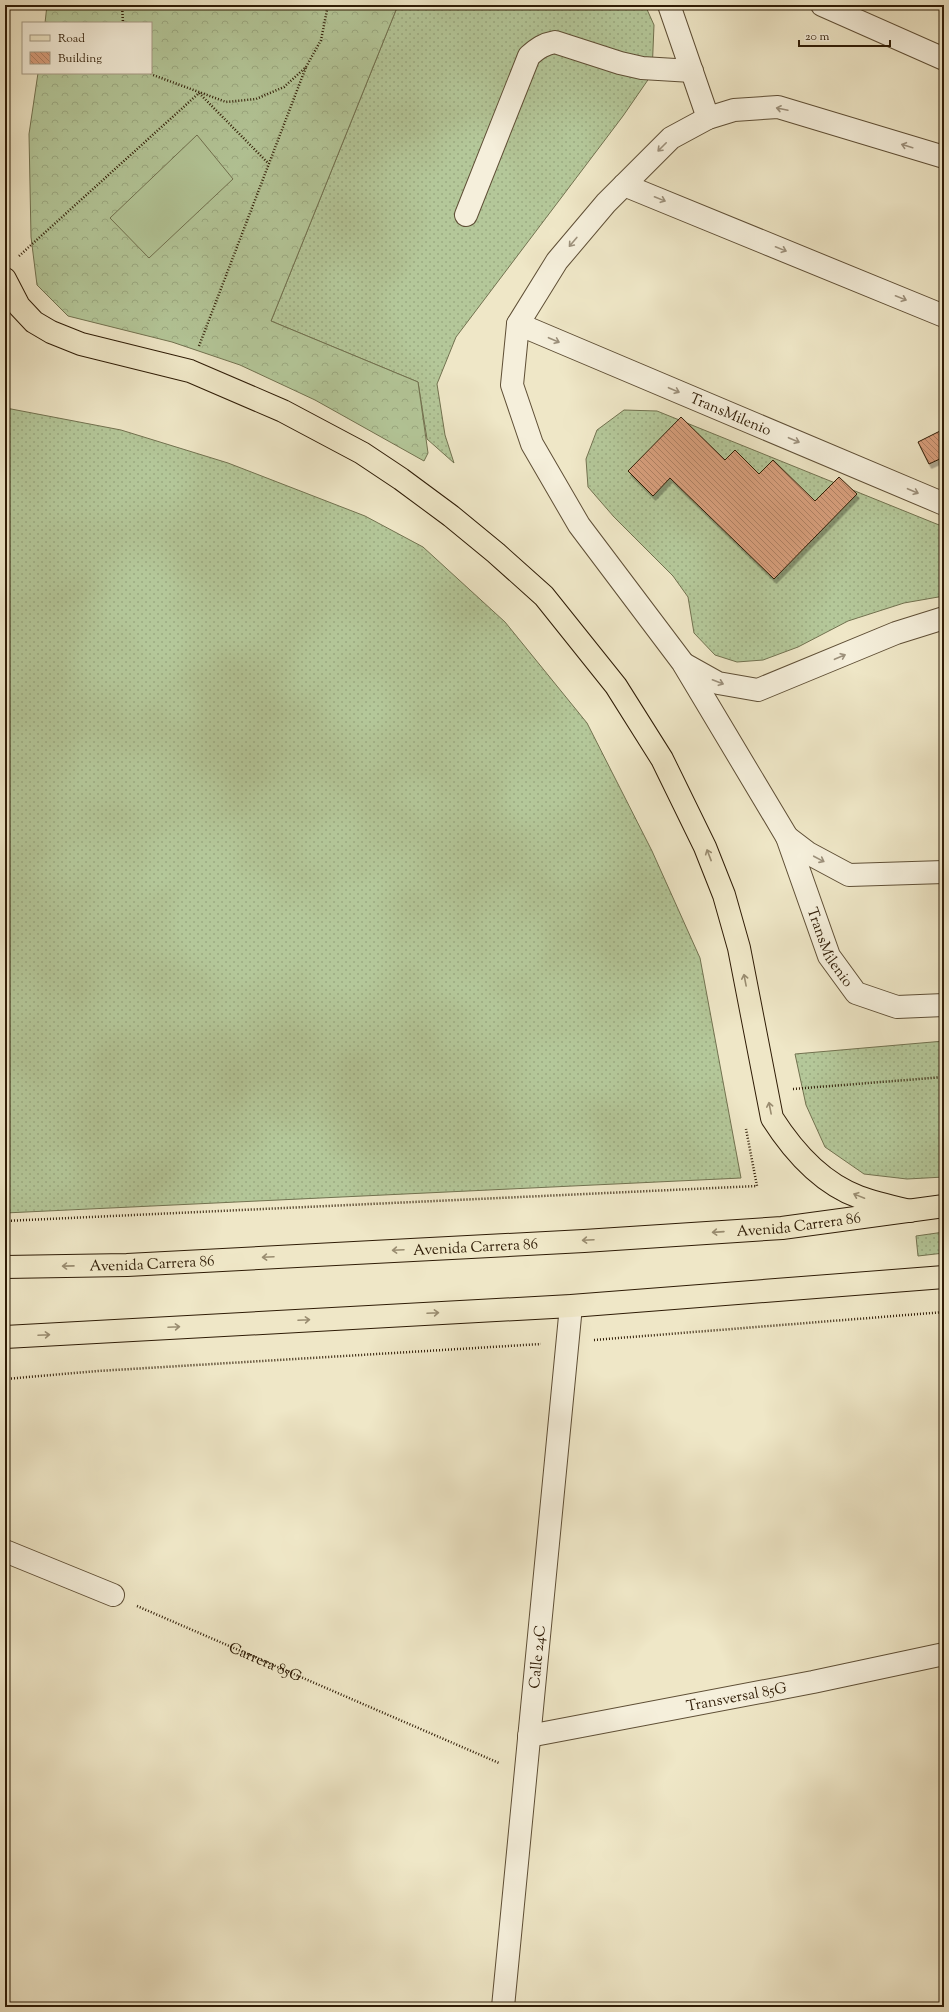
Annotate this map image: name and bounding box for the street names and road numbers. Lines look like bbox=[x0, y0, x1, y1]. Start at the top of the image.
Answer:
street label: TransMilenio bbox=[686, 389, 774, 442]
street label: TransMilenio bbox=[801, 905, 857, 992]
street label: Avenida Carrera 86 bbox=[736, 1208, 862, 1243]
street label: Avenida Carrera 86 bbox=[413, 1234, 539, 1262]
street label: Avenida Carrera 86 bbox=[89, 1251, 215, 1278]
street label: Calle 24C bbox=[525, 1624, 552, 1690]
street label: Carrera 85G bbox=[225, 1638, 305, 1688]
street label: Transversal 85G bbox=[685, 1678, 789, 1718]

